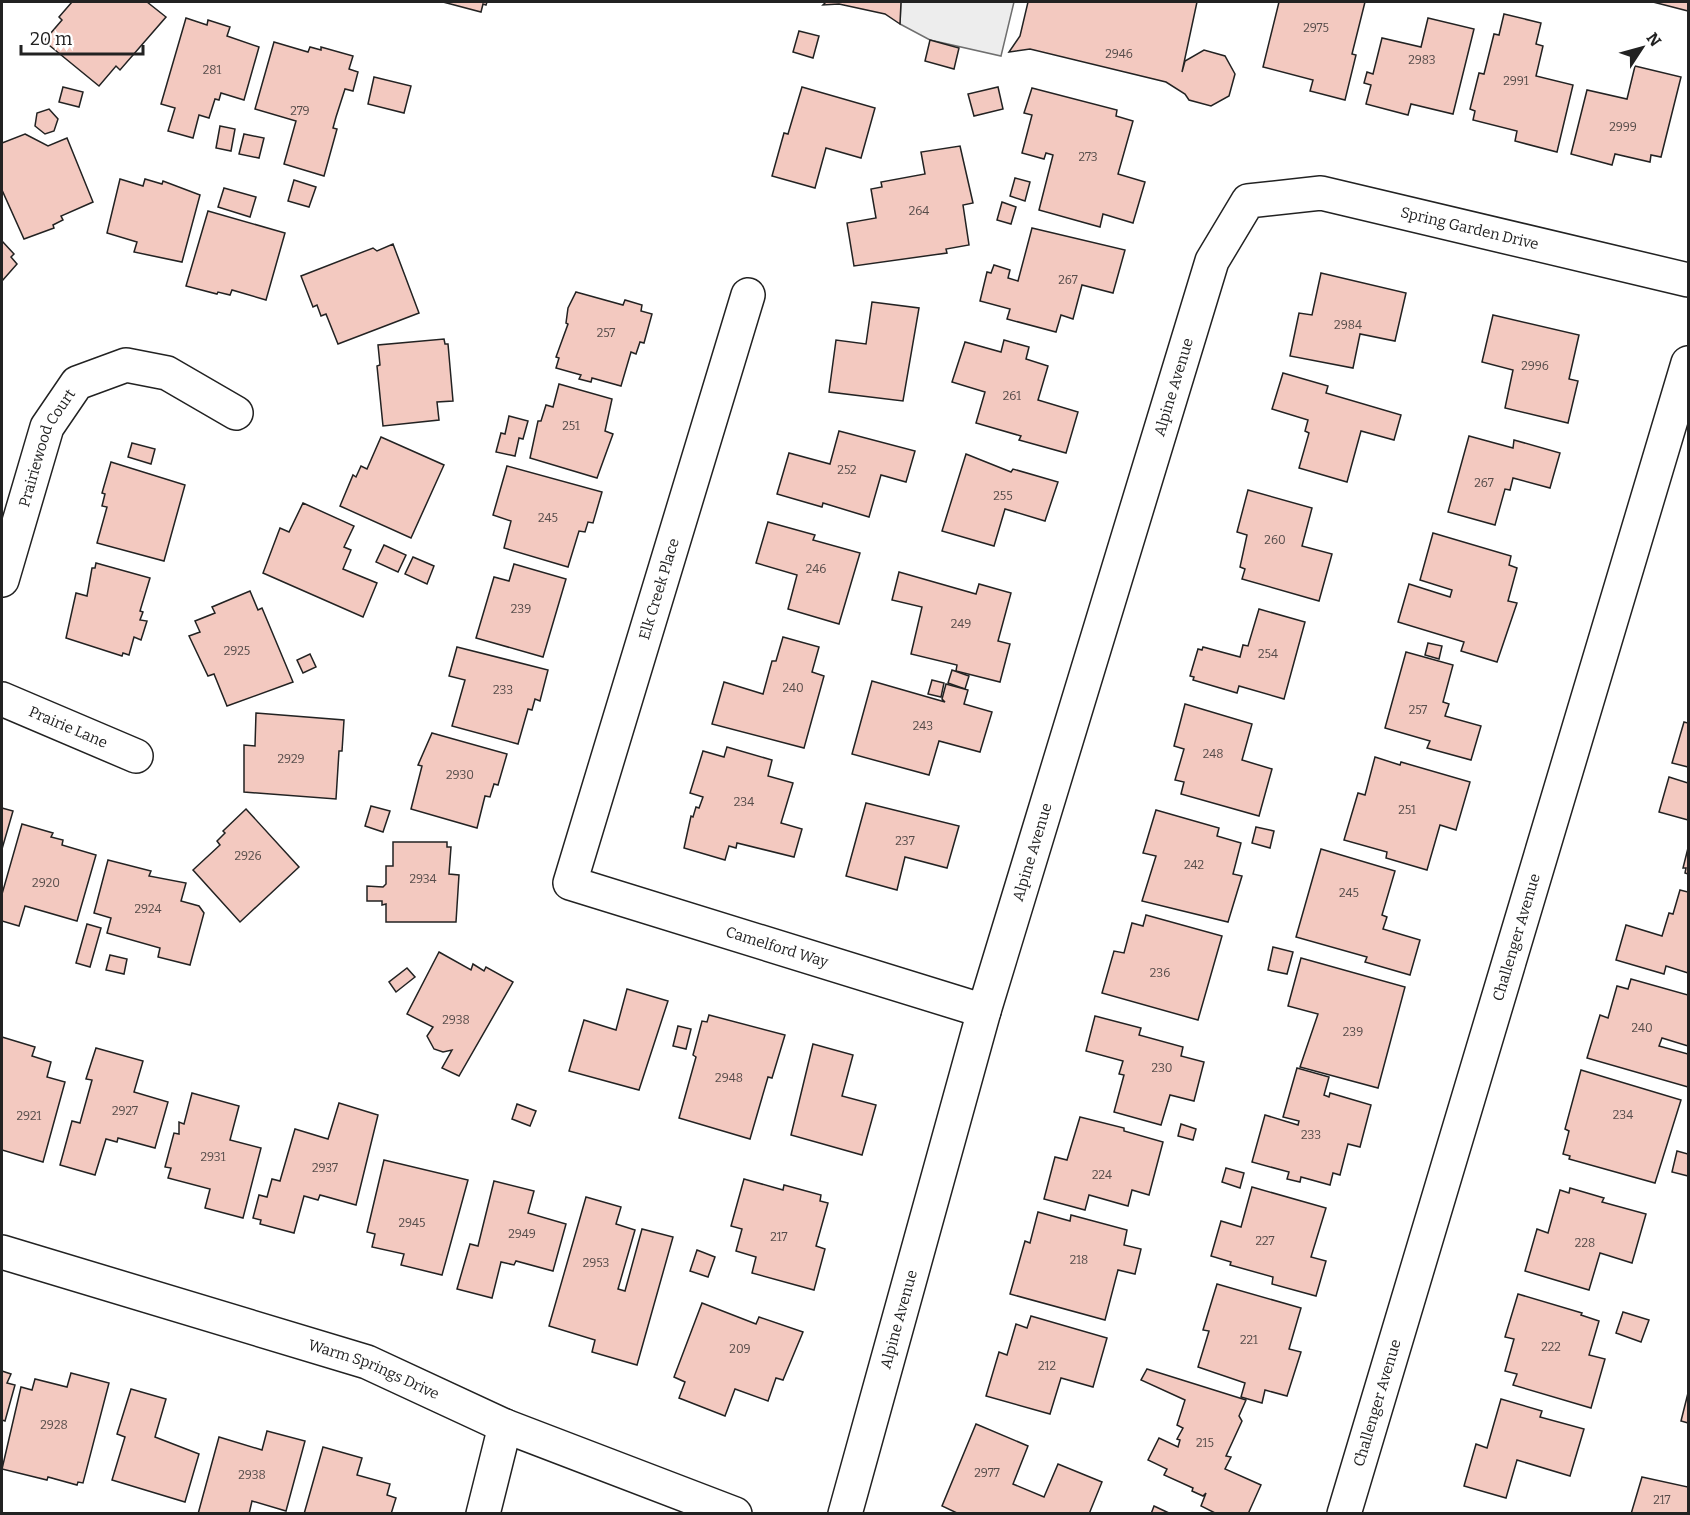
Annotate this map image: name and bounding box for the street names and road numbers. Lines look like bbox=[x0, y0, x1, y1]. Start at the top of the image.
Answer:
street label: Spring Garden Drive bbox=[1399, 203, 1541, 253]
street label: Alpine Avenue bbox=[1150, 336, 1197, 438]
street label: Prairiewood Court bbox=[15, 385, 79, 509]
street label: Elk Creek Place bbox=[635, 536, 683, 642]
street label: Prairie Lane bbox=[26, 702, 110, 752]
street label: Alpine Avenue bbox=[1009, 801, 1056, 903]
street label: Challenger Avenue bbox=[1489, 871, 1544, 1003]
street label: Camelford Way bbox=[724, 923, 830, 971]
street label: Alpine Avenue bbox=[877, 1268, 921, 1371]
street label: Warm Springs Drive bbox=[306, 1336, 442, 1403]
street label: Challenger Avenue bbox=[1350, 1337, 1405, 1469]

